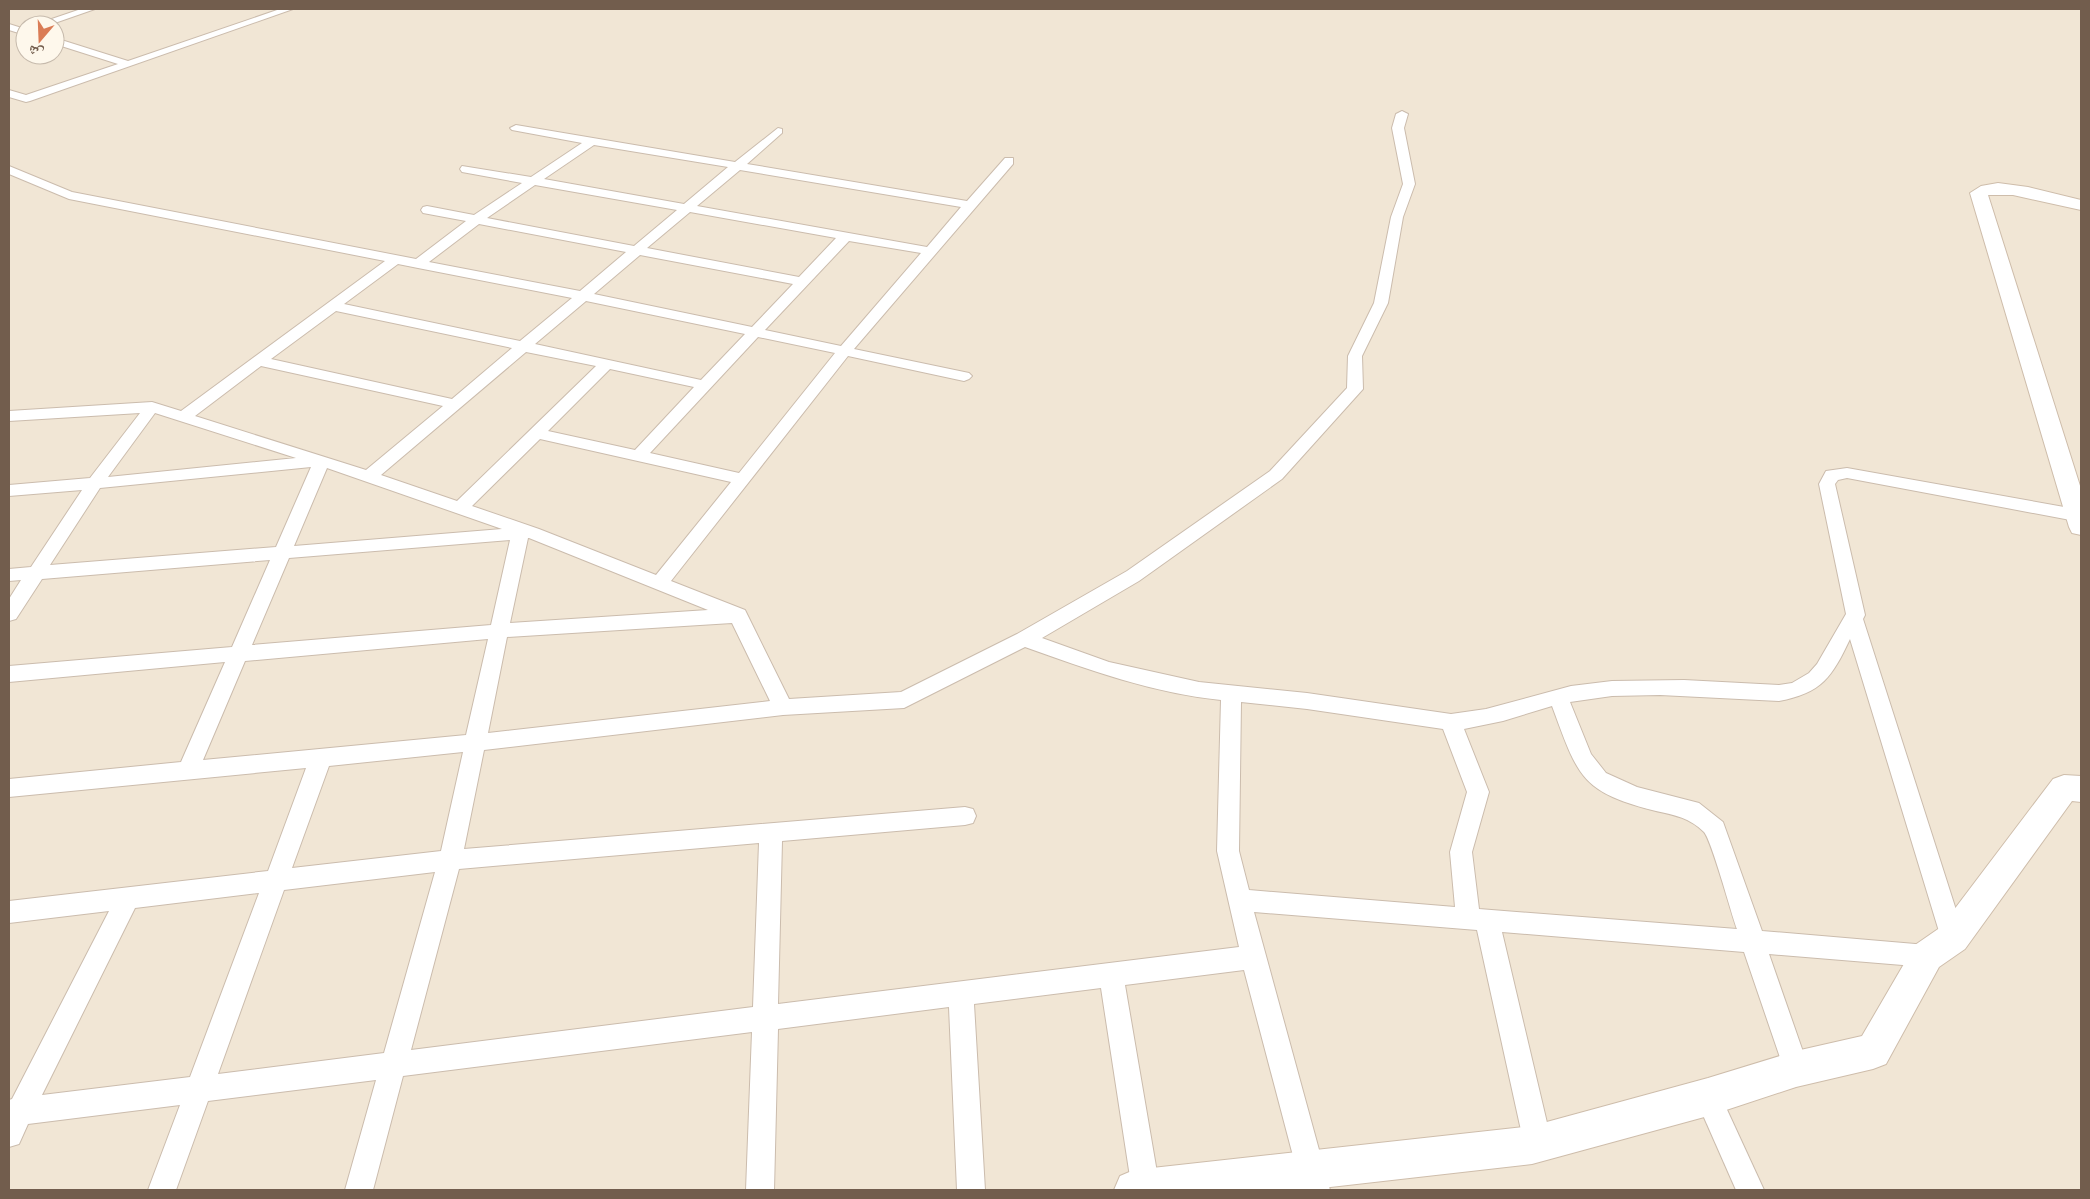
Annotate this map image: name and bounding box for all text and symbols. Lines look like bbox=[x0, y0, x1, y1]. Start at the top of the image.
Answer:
north arrow bbox=[15, 15, 65, 65]
text: ش bbox=[26, 41, 46, 62]

